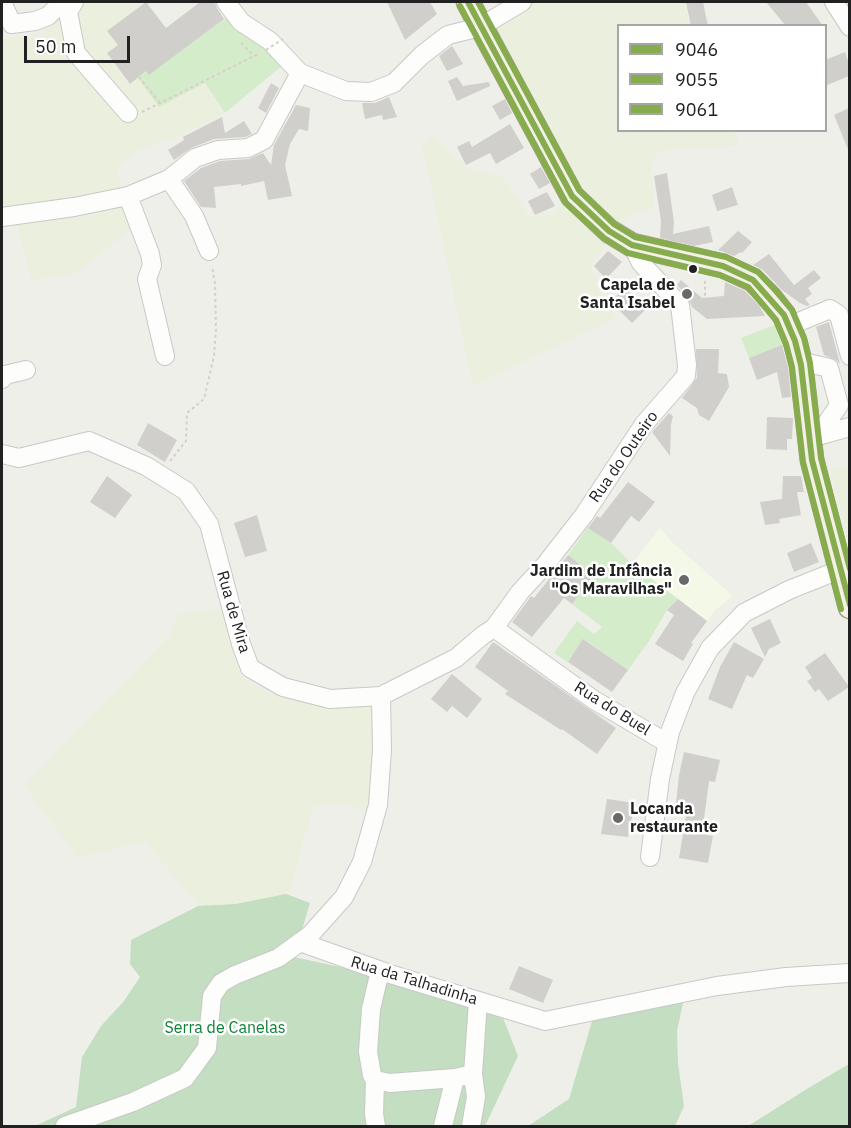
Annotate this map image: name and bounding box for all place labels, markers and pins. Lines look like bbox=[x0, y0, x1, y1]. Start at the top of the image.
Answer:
unlabelled marker bbox=[687, 263, 699, 275]
place label: Capela de Santa Isabel bbox=[580, 275, 675, 313]
marker: Capela de Santa Isabel bbox=[680, 287, 694, 301]
place label: Jardim de Infância "Os Maravilhas" bbox=[530, 561, 672, 599]
marker: Jardim de Infância "Os Maravilhas" bbox=[677, 573, 691, 587]
place label: Locanda restaurante bbox=[630, 799, 718, 837]
marker: Locanda restaurante bbox=[611, 811, 625, 825]

